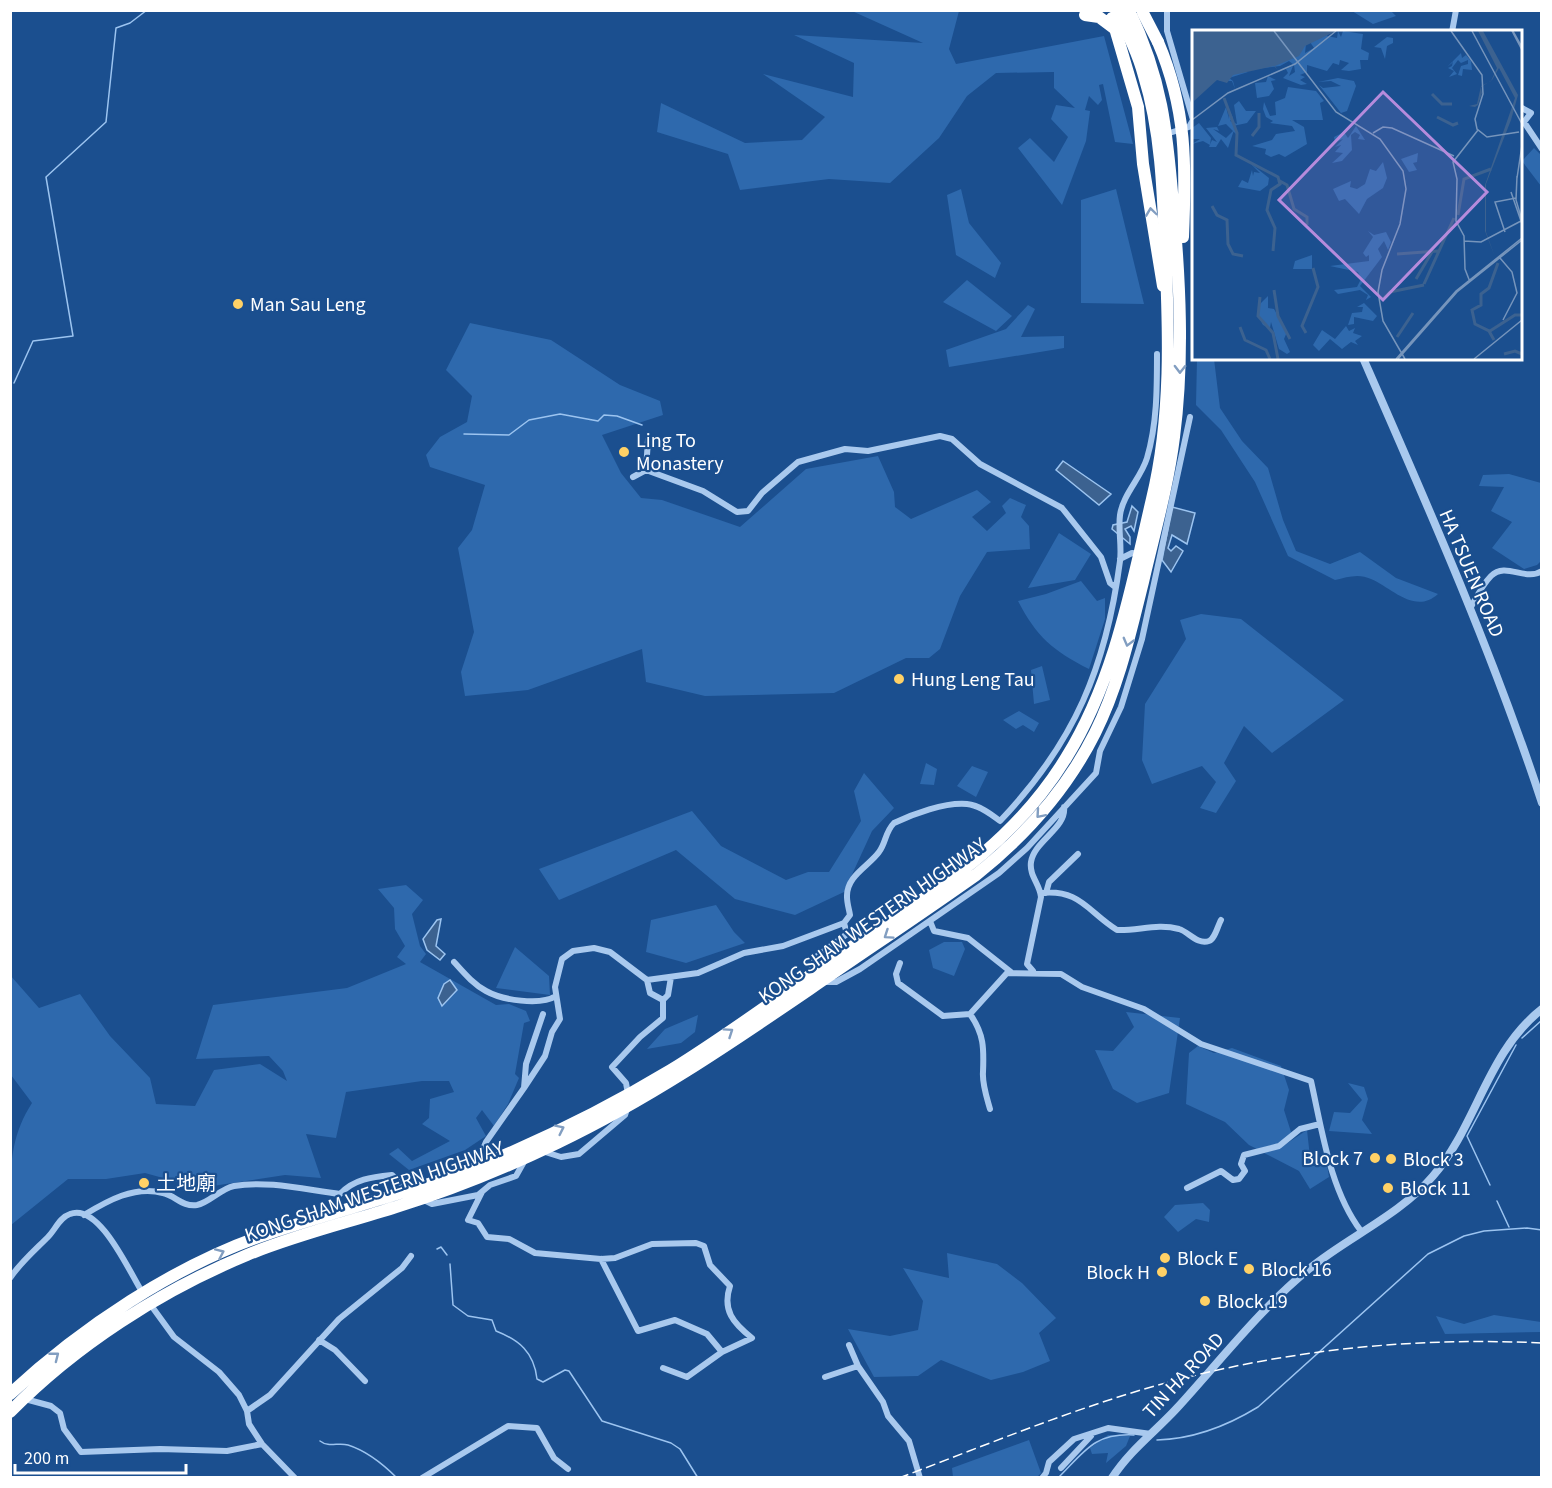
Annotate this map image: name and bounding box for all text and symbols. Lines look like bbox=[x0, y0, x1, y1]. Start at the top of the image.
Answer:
inset map bbox=[1192, 30, 1522, 360]
one-way arrow bbox=[1145, 207, 1157, 216]
place label: Man Sau Leng bbox=[250, 291, 366, 319]
marker: Man Sau Leng bbox=[231, 297, 245, 311]
one-way arrow bbox=[1174, 364, 1186, 373]
place label: Ling To Monastery bbox=[636, 427, 724, 478]
marker: Ling To Monastery bbox=[617, 445, 631, 459]
street label: HA TSUEN ROAD bbox=[1432, 505, 1511, 642]
one-way arrow bbox=[1123, 636, 1135, 647]
place label: Hung Leng Tau bbox=[911, 666, 1035, 694]
marker: Hung Leng Tau bbox=[892, 672, 906, 686]
one-way arrow bbox=[1036, 807, 1047, 818]
street label: KONG SHAM WESTERN HIGHWAY bbox=[753, 831, 993, 1010]
one-way arrow bbox=[884, 928, 895, 939]
one-way arrow bbox=[723, 1027, 733, 1039]
one-way arrow bbox=[554, 1125, 565, 1136]
street label: KONG SHAM WESTERN HIGHWAY bbox=[241, 1134, 508, 1250]
place label: Block 7 bbox=[1302, 1145, 1363, 1173]
place label: Block 3 bbox=[1403, 1146, 1464, 1174]
marker: Block 7 bbox=[1368, 1151, 1382, 1165]
marker: Block 3 bbox=[1384, 1152, 1398, 1166]
place label: 土地廟 bbox=[156, 1170, 216, 1198]
place label: Block 11 bbox=[1400, 1175, 1471, 1203]
marker: 土地廟 bbox=[137, 1176, 151, 1190]
marker: Block 11 bbox=[1381, 1181, 1395, 1195]
place label: Block E bbox=[1177, 1245, 1238, 1273]
one-way arrow bbox=[213, 1248, 224, 1260]
marker: Block E bbox=[1158, 1251, 1172, 1265]
place label: Block 16 bbox=[1261, 1256, 1332, 1284]
place label: Block H bbox=[1086, 1259, 1150, 1287]
marker: Block 16 bbox=[1242, 1262, 1256, 1276]
marker: Block H bbox=[1155, 1265, 1169, 1279]
place label: Block 19 bbox=[1217, 1288, 1288, 1316]
marker: Block 19 bbox=[1198, 1294, 1212, 1308]
street label: TIN HA ROAD bbox=[1137, 1326, 1231, 1425]
one-way arrow bbox=[48, 1352, 59, 1363]
scale bar bbox=[15, 1437, 186, 1475]
text: 200 m bbox=[24, 1446, 69, 1471]

